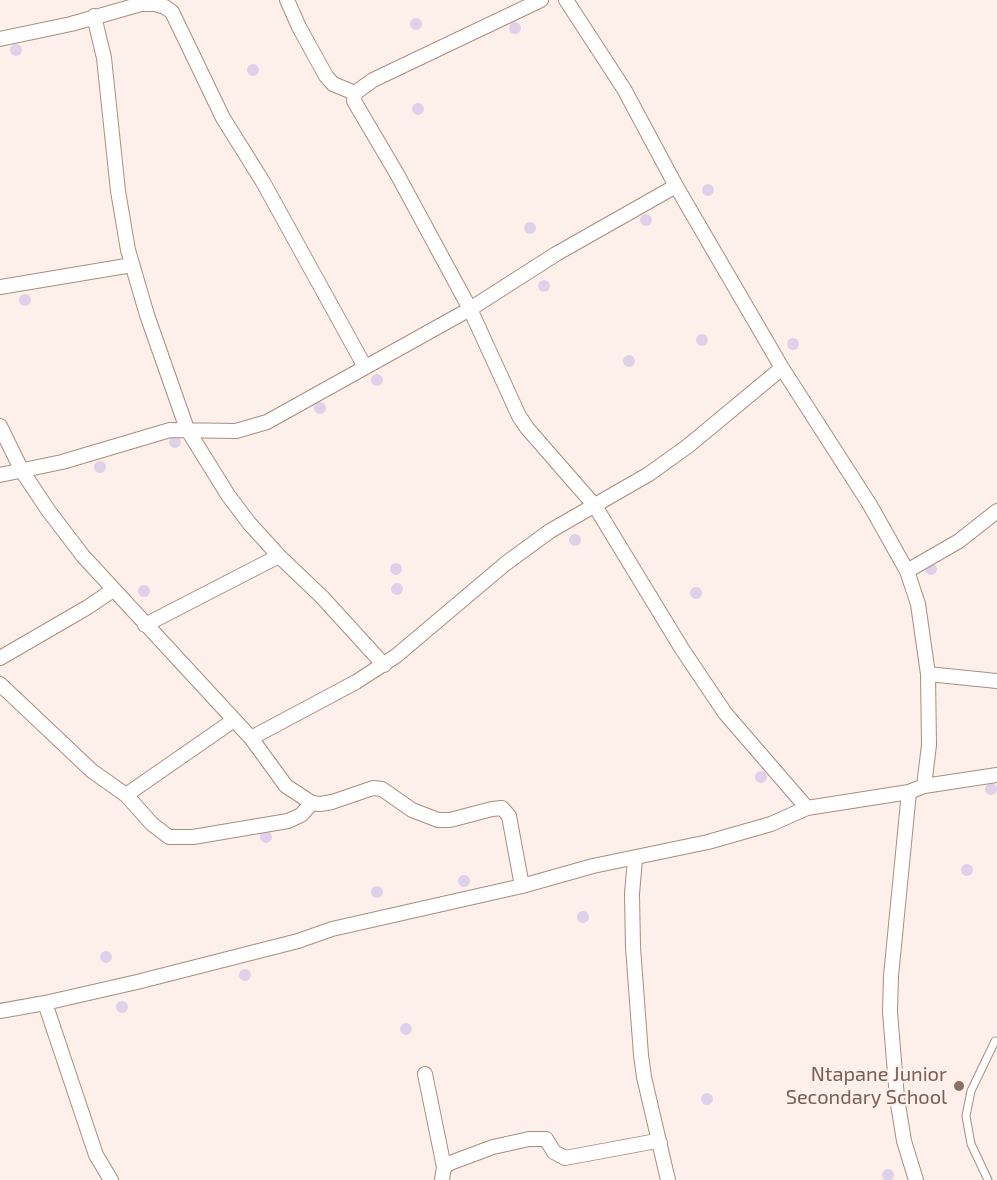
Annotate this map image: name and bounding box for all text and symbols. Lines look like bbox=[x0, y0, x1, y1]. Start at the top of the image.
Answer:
place label: Ntapane Junior Secondary School bbox=[786, 1062, 947, 1109]
marker: Ntapane Junior Secondary School bbox=[952, 1079, 966, 1093]

